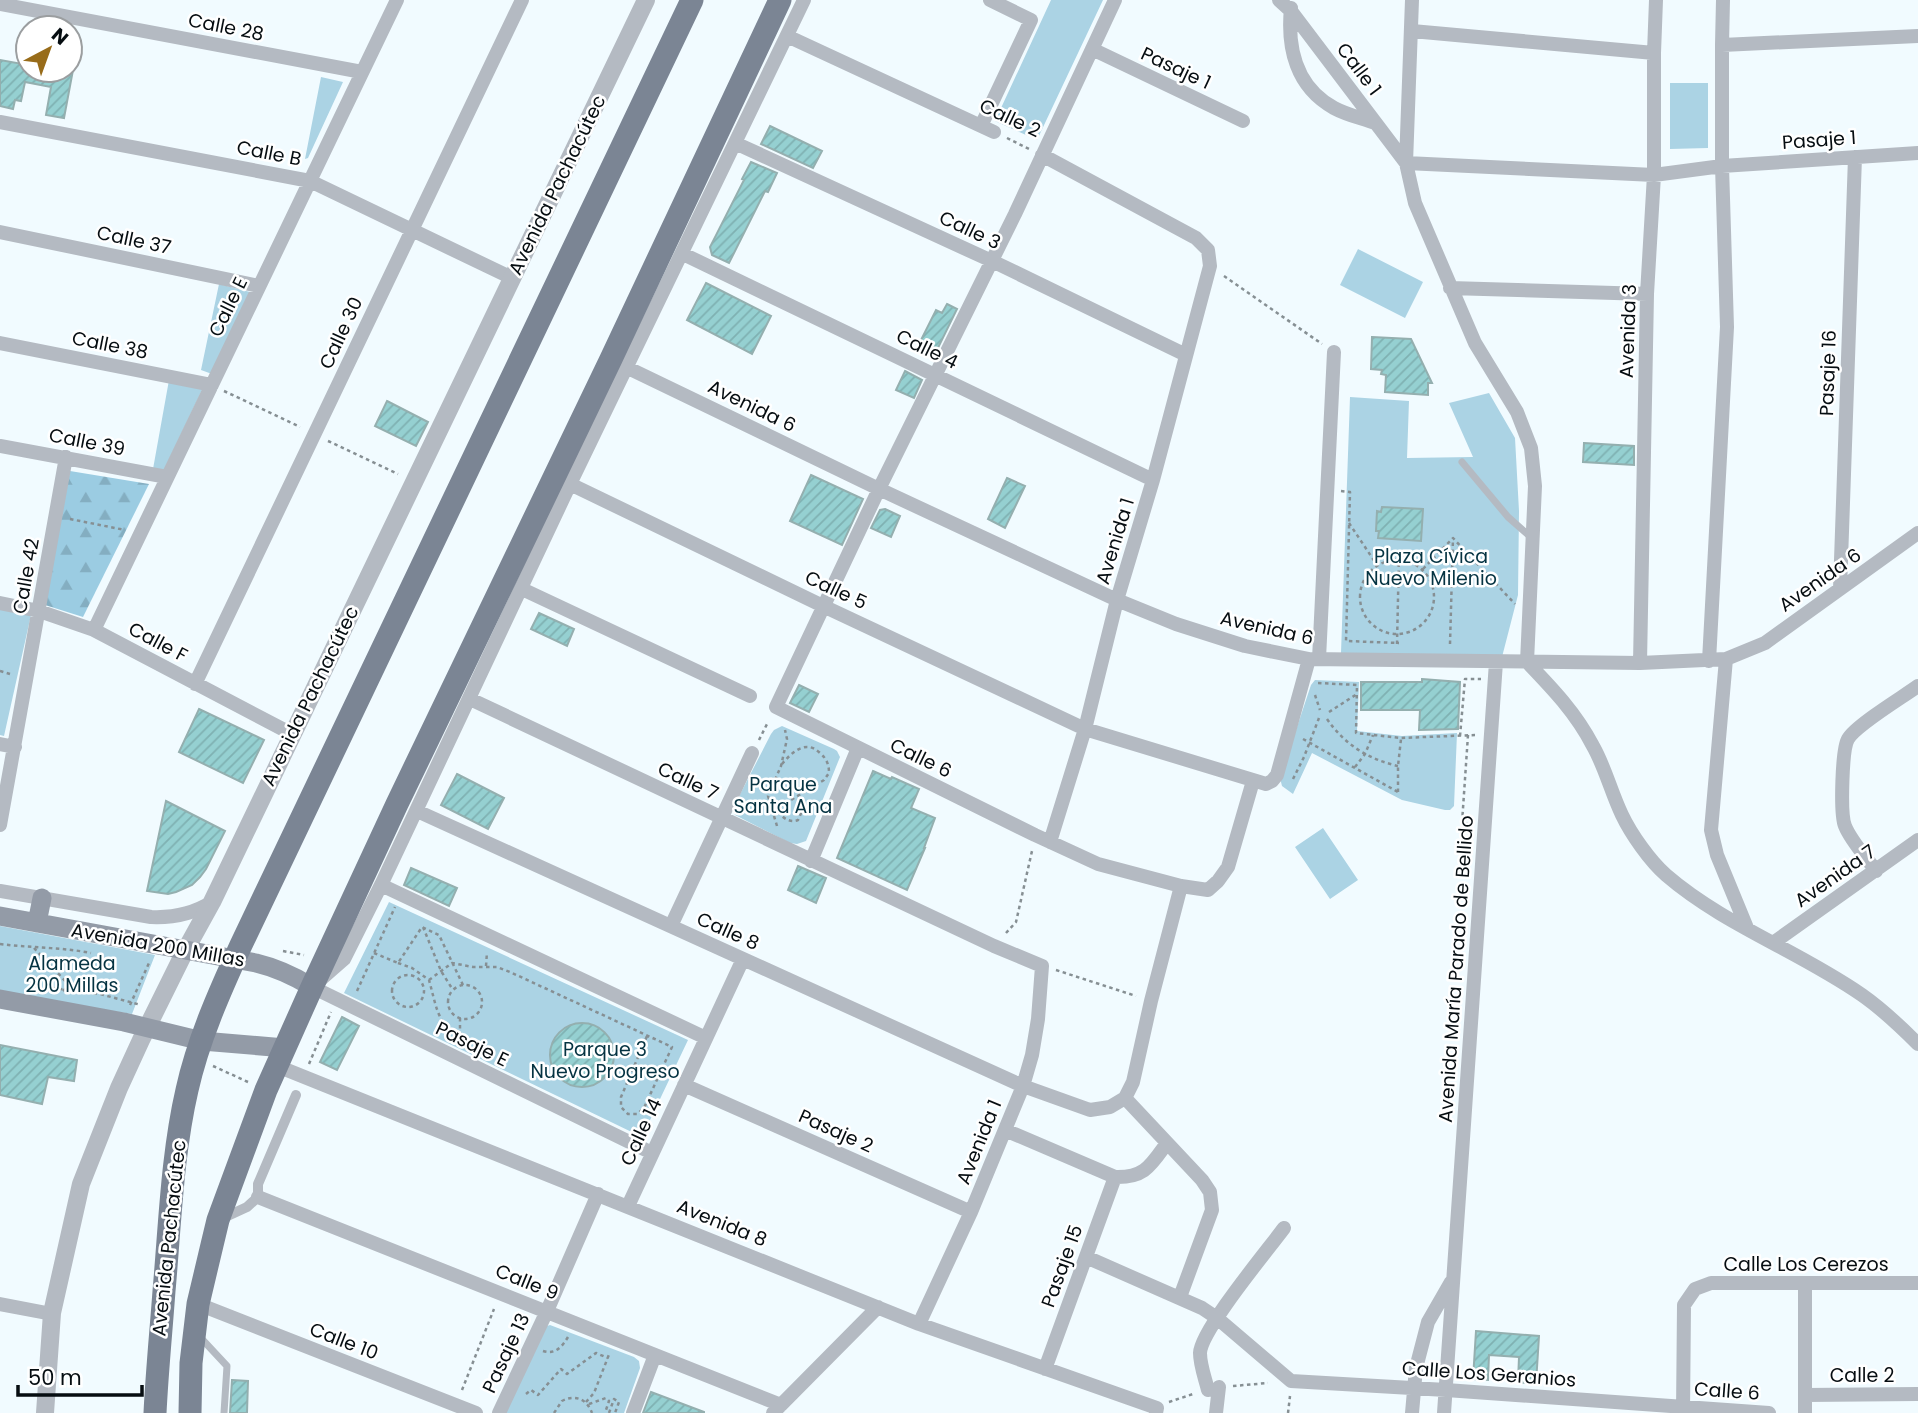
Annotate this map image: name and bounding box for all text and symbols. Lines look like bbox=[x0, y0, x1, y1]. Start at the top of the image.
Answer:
street label: Calle 28 bbox=[186, 6, 266, 48]
north arrow bbox=[14, 14, 84, 84]
text: N bbox=[46, 22, 74, 51]
street label: Calle 1 bbox=[1330, 37, 1388, 101]
street label: Pasaje 1 bbox=[1137, 40, 1215, 96]
street label: Avenida Pachacútec bbox=[502, 90, 612, 280]
street label: Calle 2 bbox=[975, 92, 1045, 144]
street label: Pasaje 1 bbox=[1781, 124, 1857, 156]
street label: Calle B bbox=[234, 134, 304, 172]
street label: Calle 3 bbox=[935, 204, 1005, 256]
street label: Calle 37 bbox=[94, 219, 174, 261]
street label: Calle E bbox=[202, 273, 254, 341]
street label: Avenida 3 bbox=[1613, 284, 1643, 378]
street label: Calle 30 bbox=[313, 292, 369, 374]
street label: Calle 4 bbox=[892, 322, 962, 376]
street label: Calle 38 bbox=[70, 324, 150, 366]
street label: Pasaje 16 bbox=[1813, 329, 1843, 417]
street label: Avenida 6 bbox=[703, 373, 801, 439]
street label: Calle 39 bbox=[47, 421, 127, 463]
street label: Avenida 1 bbox=[1089, 495, 1141, 587]
street label: Calle 42 bbox=[6, 536, 46, 616]
street label: Avenida 6 bbox=[1773, 542, 1867, 618]
park label: Plaza Cívica Nuevo Milenio bbox=[1365, 543, 1497, 592]
street label: Calle 5 bbox=[801, 564, 871, 616]
street label: Avenida Pachacútec bbox=[255, 601, 365, 791]
street label: Avenida 6 bbox=[1218, 604, 1316, 652]
street label: Calle F bbox=[124, 615, 192, 669]
street label: Calle 6 bbox=[886, 731, 956, 785]
street label: Calle 7 bbox=[653, 755, 723, 807]
park label: Parque Santa Ana bbox=[734, 771, 832, 820]
street label: Avenida María Parado de Bellido bbox=[1432, 815, 1480, 1123]
street label: Avenida 7 bbox=[1789, 838, 1881, 914]
street label: Calle 8 bbox=[692, 905, 764, 957]
street label: Avenida 200 Millas bbox=[69, 916, 247, 974]
park label: Alameda 200 Millas bbox=[25, 950, 119, 999]
street label: Pasaje E bbox=[431, 1015, 513, 1073]
park label: Parque 3 Nuevo Progreso bbox=[530, 1036, 680, 1085]
street label: Calle 14 bbox=[614, 1094, 668, 1170]
street label: Avenida 1 bbox=[950, 1096, 1008, 1188]
street label: Pasaje 2 bbox=[794, 1103, 878, 1159]
street label: Avenida Pachacútec bbox=[145, 1139, 193, 1337]
street label: Avenida 8 bbox=[673, 1193, 771, 1253]
street label: Pasaje 15 bbox=[1035, 1221, 1089, 1311]
street label: Calle Los Cerezos bbox=[1723, 1251, 1889, 1278]
street label: Calle 9 bbox=[491, 1257, 563, 1307]
street label: Pasaje 13 bbox=[476, 1309, 536, 1397]
street label: Calle 10 bbox=[306, 1316, 382, 1366]
scale bar bbox=[18, 1354, 142, 1398]
street label: Calle Los Geranios bbox=[1401, 1354, 1577, 1394]
street label: Calle 2 bbox=[1830, 1362, 1894, 1389]
text: 50 m bbox=[28, 1363, 82, 1392]
street label: Calle 6 bbox=[1693, 1375, 1761, 1407]

